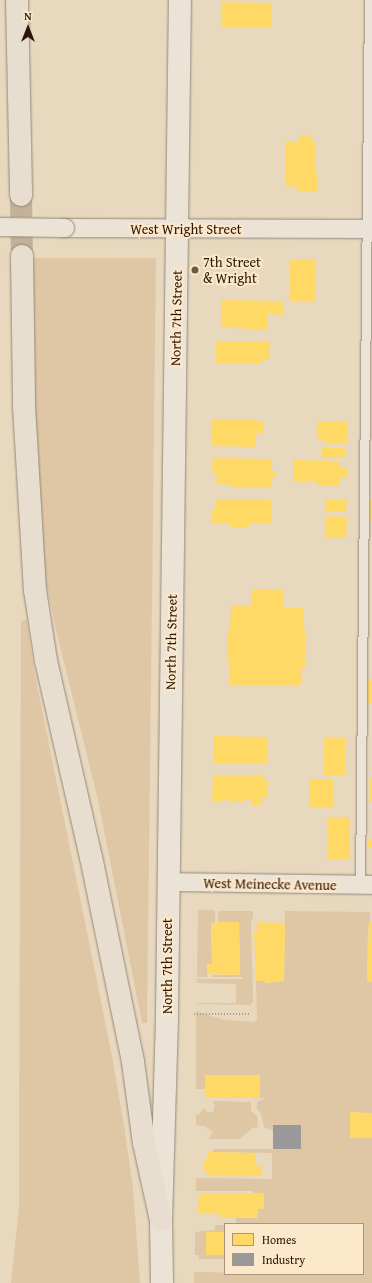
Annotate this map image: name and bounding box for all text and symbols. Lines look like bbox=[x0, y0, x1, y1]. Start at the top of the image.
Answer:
north arrow bbox=[8, 8, 48, 48]
text: N bbox=[24, 8, 32, 24]
street label: West Wright Street bbox=[130, 221, 242, 237]
place label: 7th Street & Wright bbox=[203, 254, 261, 286]
marker: 7th Street & Wright bbox=[190, 265, 200, 275]
street label: North 7th Street bbox=[167, 270, 185, 366]
street label: North 7th Street bbox=[162, 594, 180, 690]
street label: West Meinecke Avenue bbox=[203, 874, 337, 894]
street label: North 7th Street bbox=[159, 918, 175, 1014]
legend bbox=[224, 1223, 364, 1275]
text: Homes bbox=[262, 1231, 296, 1248]
text: Industry bbox=[262, 1251, 305, 1268]

